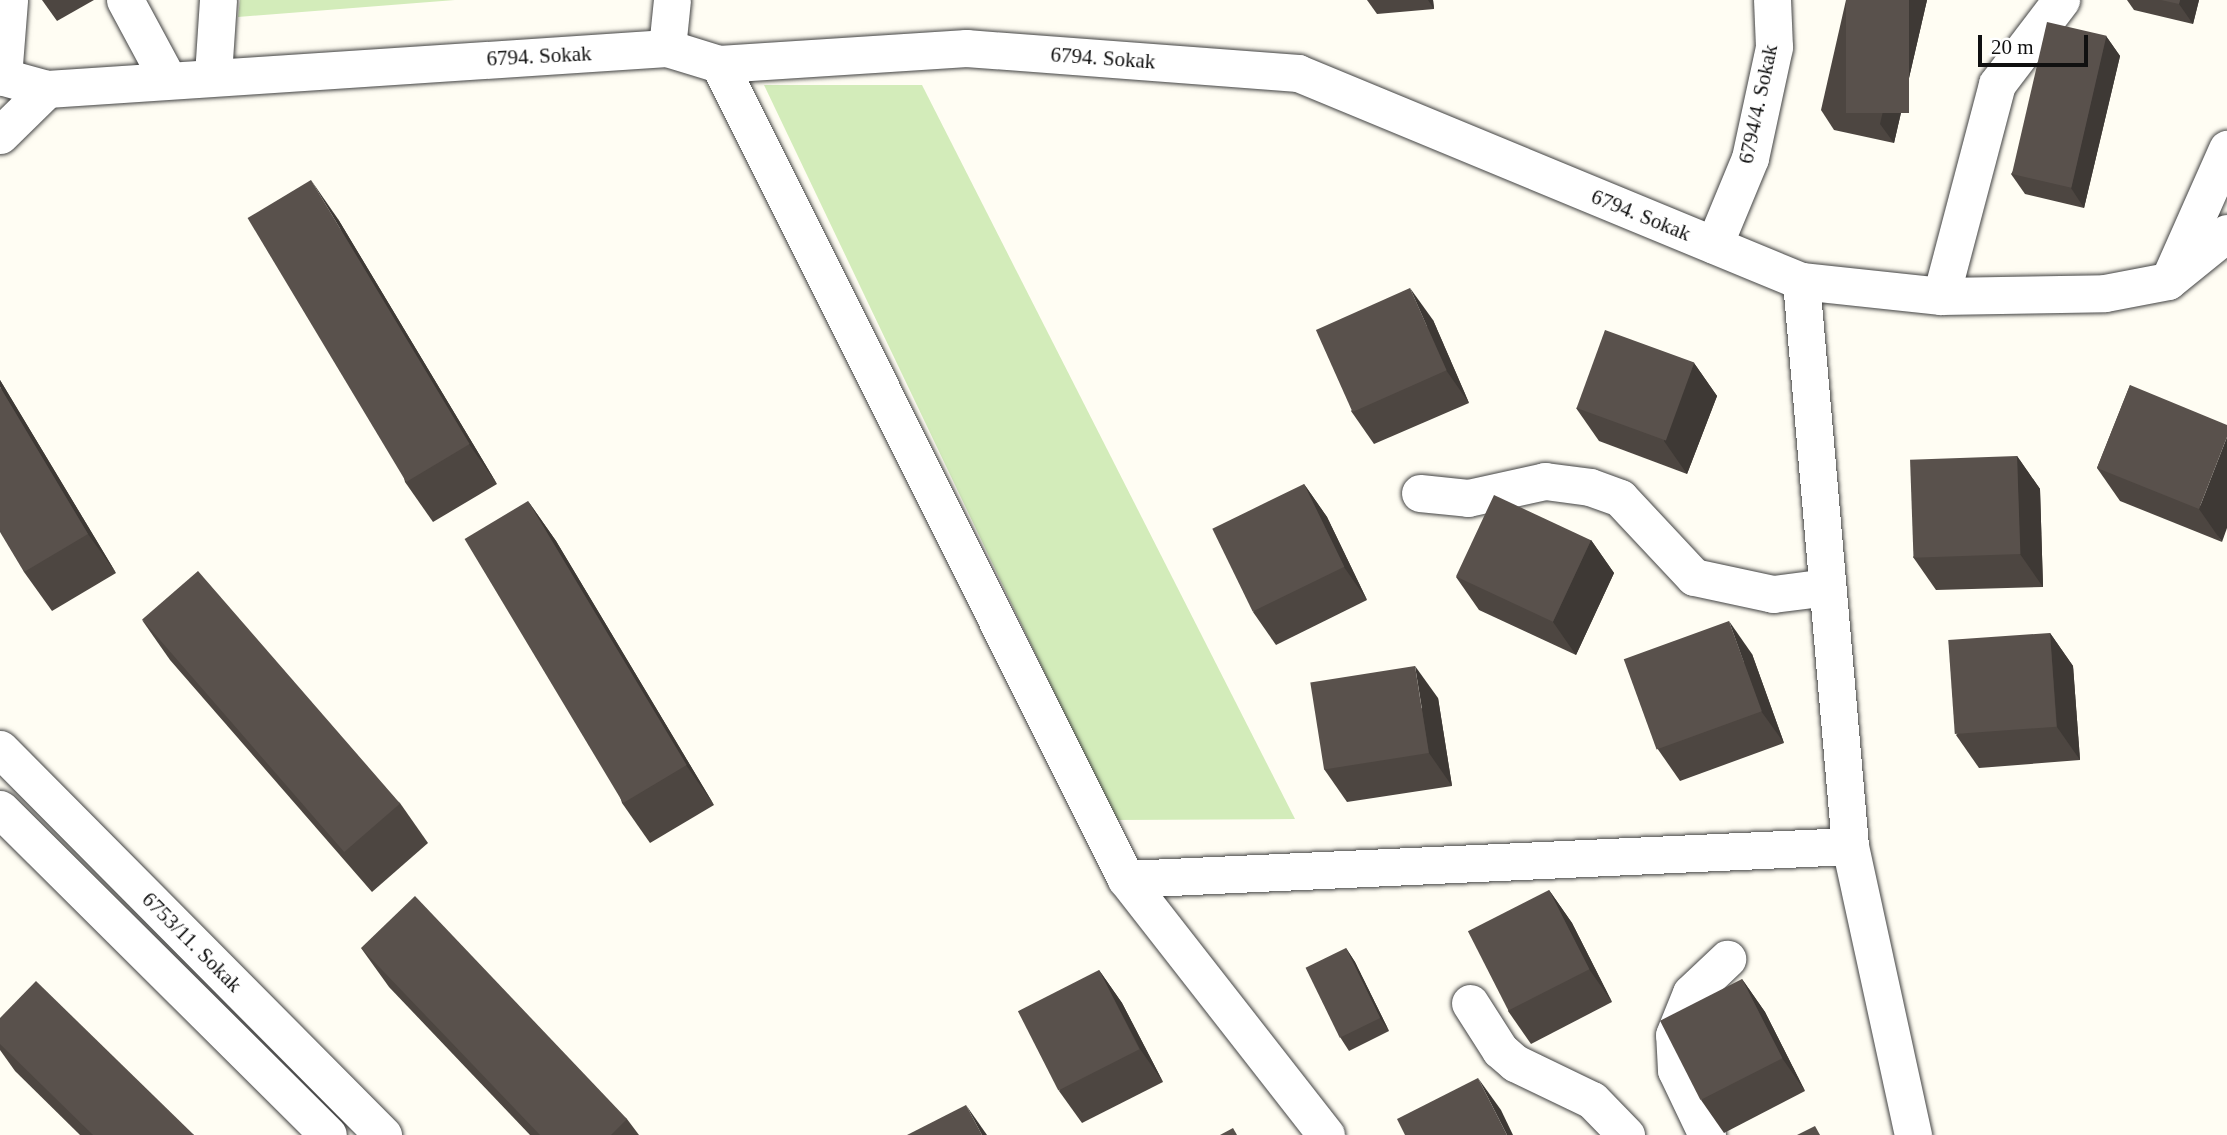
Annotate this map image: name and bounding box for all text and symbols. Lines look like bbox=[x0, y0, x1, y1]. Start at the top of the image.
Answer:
scale bar bbox=[1982, 21, 2092, 65]
text: 20 m bbox=[1991, 35, 2034, 59]
street label: 6794. Sokak bbox=[486, 41, 592, 71]
street label: 6794. Sokak bbox=[1050, 42, 1156, 74]
street label: 6794/4. Sokak bbox=[1733, 42, 1783, 166]
street label: 6794. Sokak bbox=[1588, 184, 1694, 246]
street label: 6753/11. Sokak bbox=[137, 887, 247, 997]

